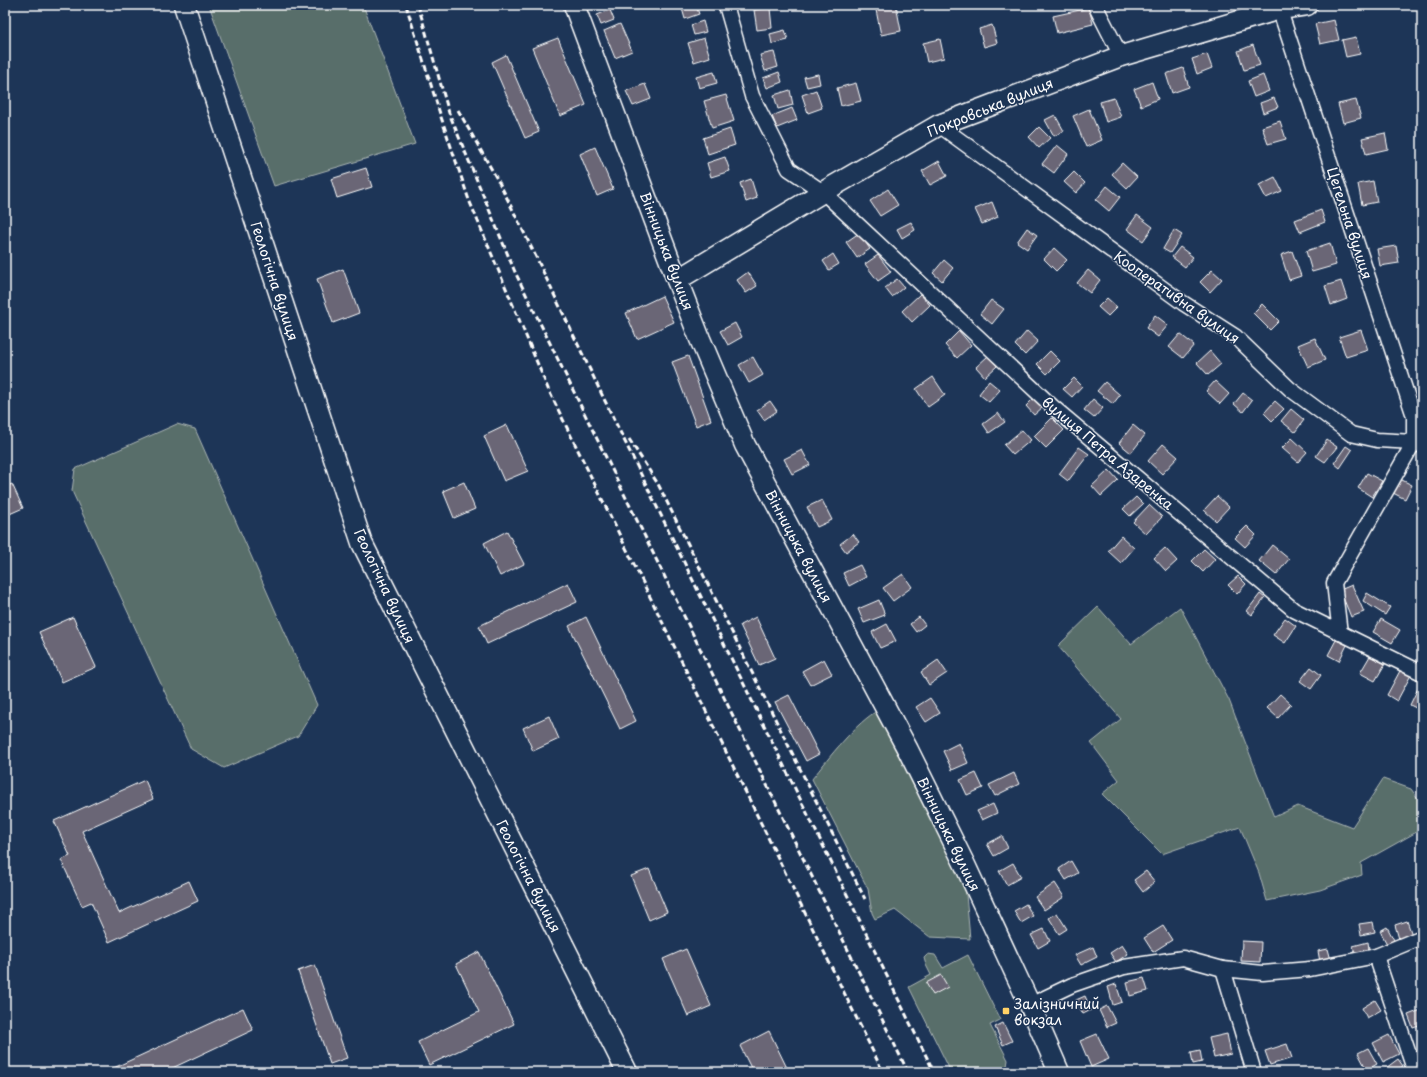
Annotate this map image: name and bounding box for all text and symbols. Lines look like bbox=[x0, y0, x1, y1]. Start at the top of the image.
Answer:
street label: Покровська вулиця bbox=[924, 72, 1056, 142]
street label: Цегельна вулиця bbox=[1322, 164, 1378, 282]
street label: Вінницька вулиця bbox=[635, 189, 699, 313]
street label: Геологічна вулиця bbox=[246, 219, 304, 343]
street label: Кооперативна вулиця bbox=[1110, 245, 1244, 349]
street label: вулиця Петра Азаренка bbox=[1037, 391, 1179, 515]
street label: Вінницька вулиця bbox=[760, 486, 838, 606]
street label: Геологічна вулиця bbox=[349, 525, 421, 647]
street label: Вінницька вулиця bbox=[912, 773, 986, 895]
street label: Геологічна вулиця bbox=[491, 816, 567, 936]
place label: Залізничний вокзал bbox=[1013, 993, 1099, 1030]
marker: Залізничний вокзал bbox=[1001, 1006, 1011, 1016]

